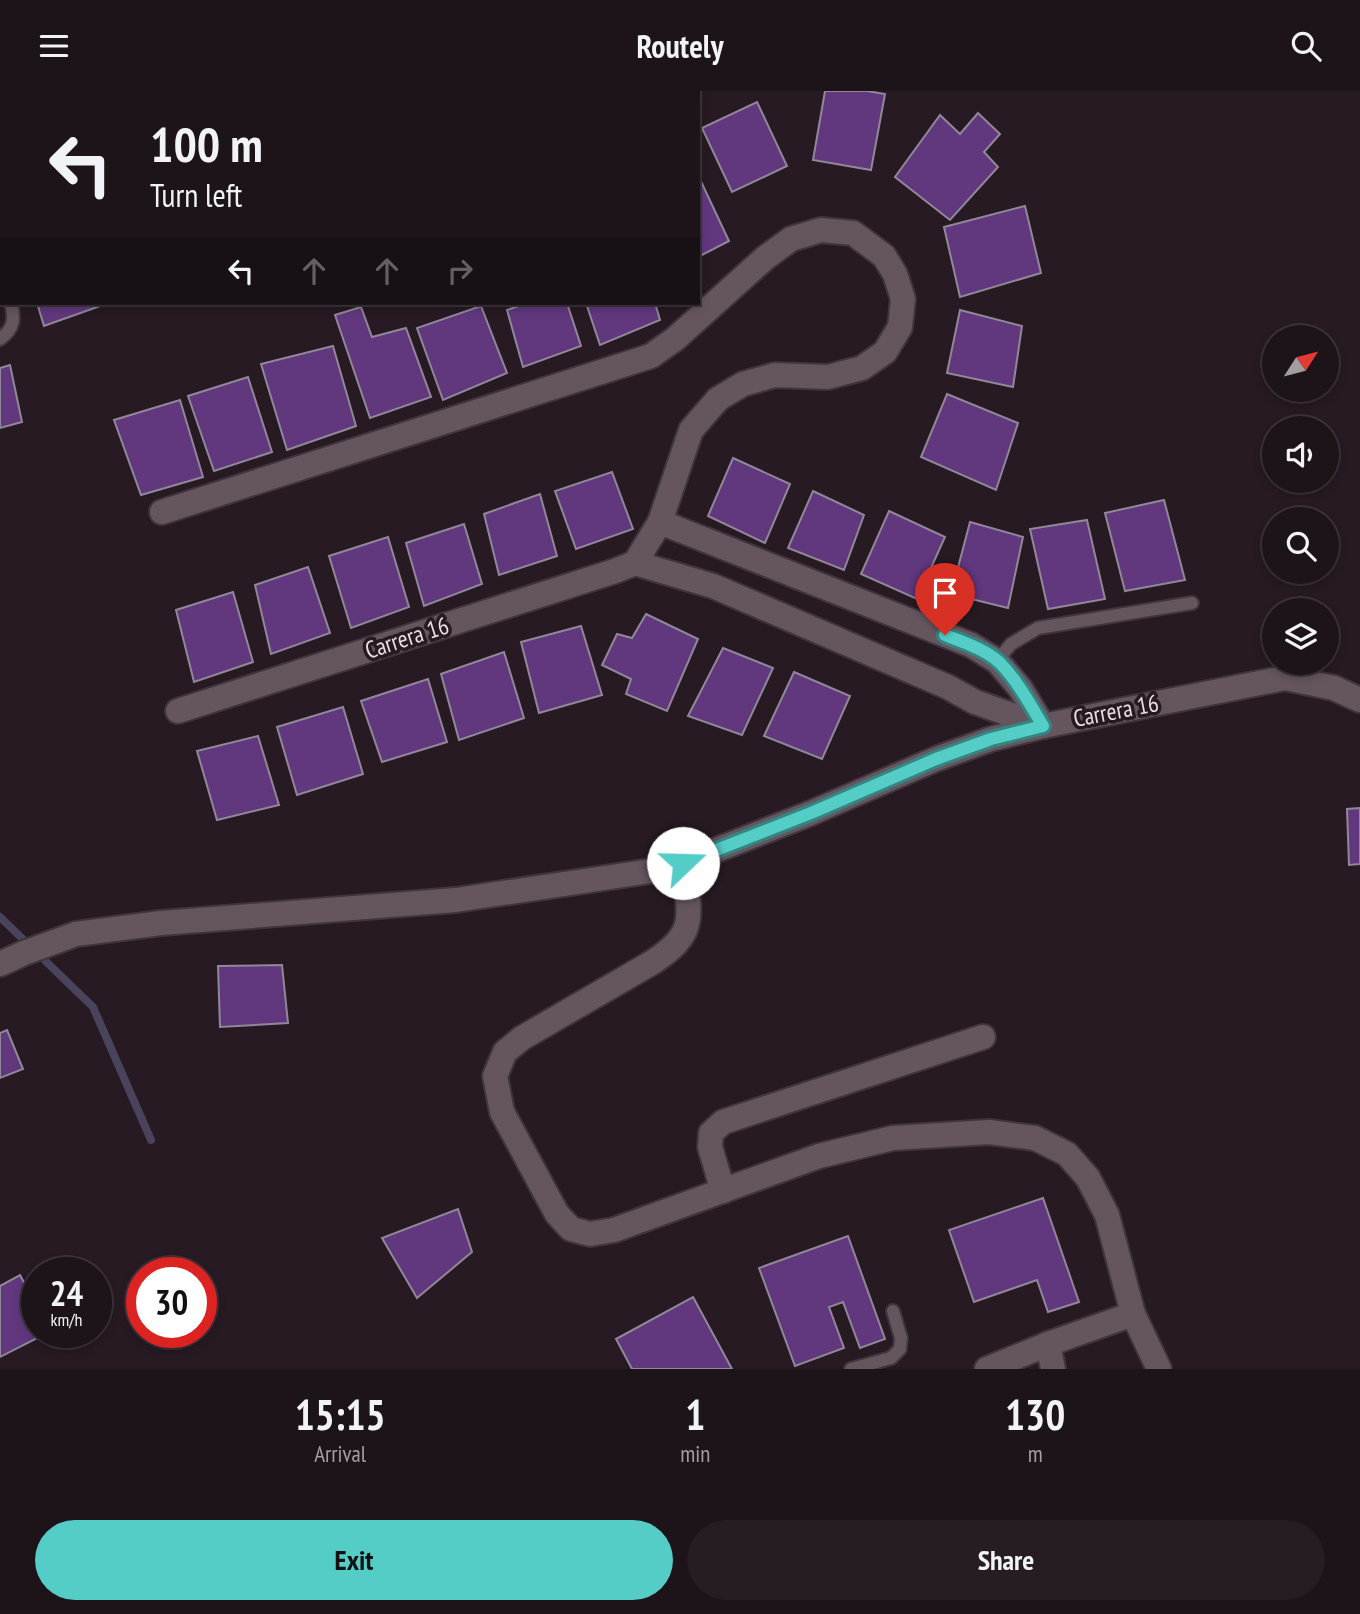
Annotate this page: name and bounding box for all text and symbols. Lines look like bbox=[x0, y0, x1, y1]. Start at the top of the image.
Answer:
text: Routely bbox=[637, 25, 723, 67]
icon: menu bbox=[35, 27, 73, 65]
icon: search bbox=[1287, 27, 1325, 65]
text: 100 m bbox=[150, 112, 263, 176]
icon: left bbox=[35, 119, 126, 210]
text: Turn left bbox=[150, 174, 242, 216]
icon: left bbox=[222, 252, 260, 290]
icon: ahead bbox=[295, 252, 333, 290]
icon: ahead bbox=[368, 252, 406, 290]
icon: right bbox=[441, 252, 479, 290]
north arrow bbox=[1262, 325, 1339, 403]
map controls bbox=[1262, 325, 1339, 675]
button: sound bbox=[1262, 416, 1339, 493]
button: search bbox=[1262, 507, 1339, 584]
pin bbox=[915, 563, 975, 635]
icon: arrive bbox=[926, 574, 964, 612]
button: layers bbox=[1262, 598, 1339, 675]
street label: Carrera 16 bbox=[361, 609, 453, 666]
street label: Carrera 16 bbox=[1071, 687, 1161, 734]
position arrow bbox=[646, 826, 720, 900]
speed limit sign: 30 bbox=[126, 1257, 217, 1348]
text: 24 bbox=[50, 1270, 83, 1316]
text: km/h bbox=[51, 1308, 82, 1331]
text: 15:15 bbox=[295, 1387, 386, 1442]
text: 1 bbox=[685, 1387, 705, 1442]
text: 130 bbox=[1005, 1387, 1065, 1442]
text: Arrival bbox=[314, 1439, 366, 1468]
text: min bbox=[680, 1439, 710, 1468]
text: m bbox=[1028, 1439, 1043, 1468]
button: Exit bbox=[35, 1520, 673, 1600]
button: Share bbox=[687, 1520, 1325, 1600]

